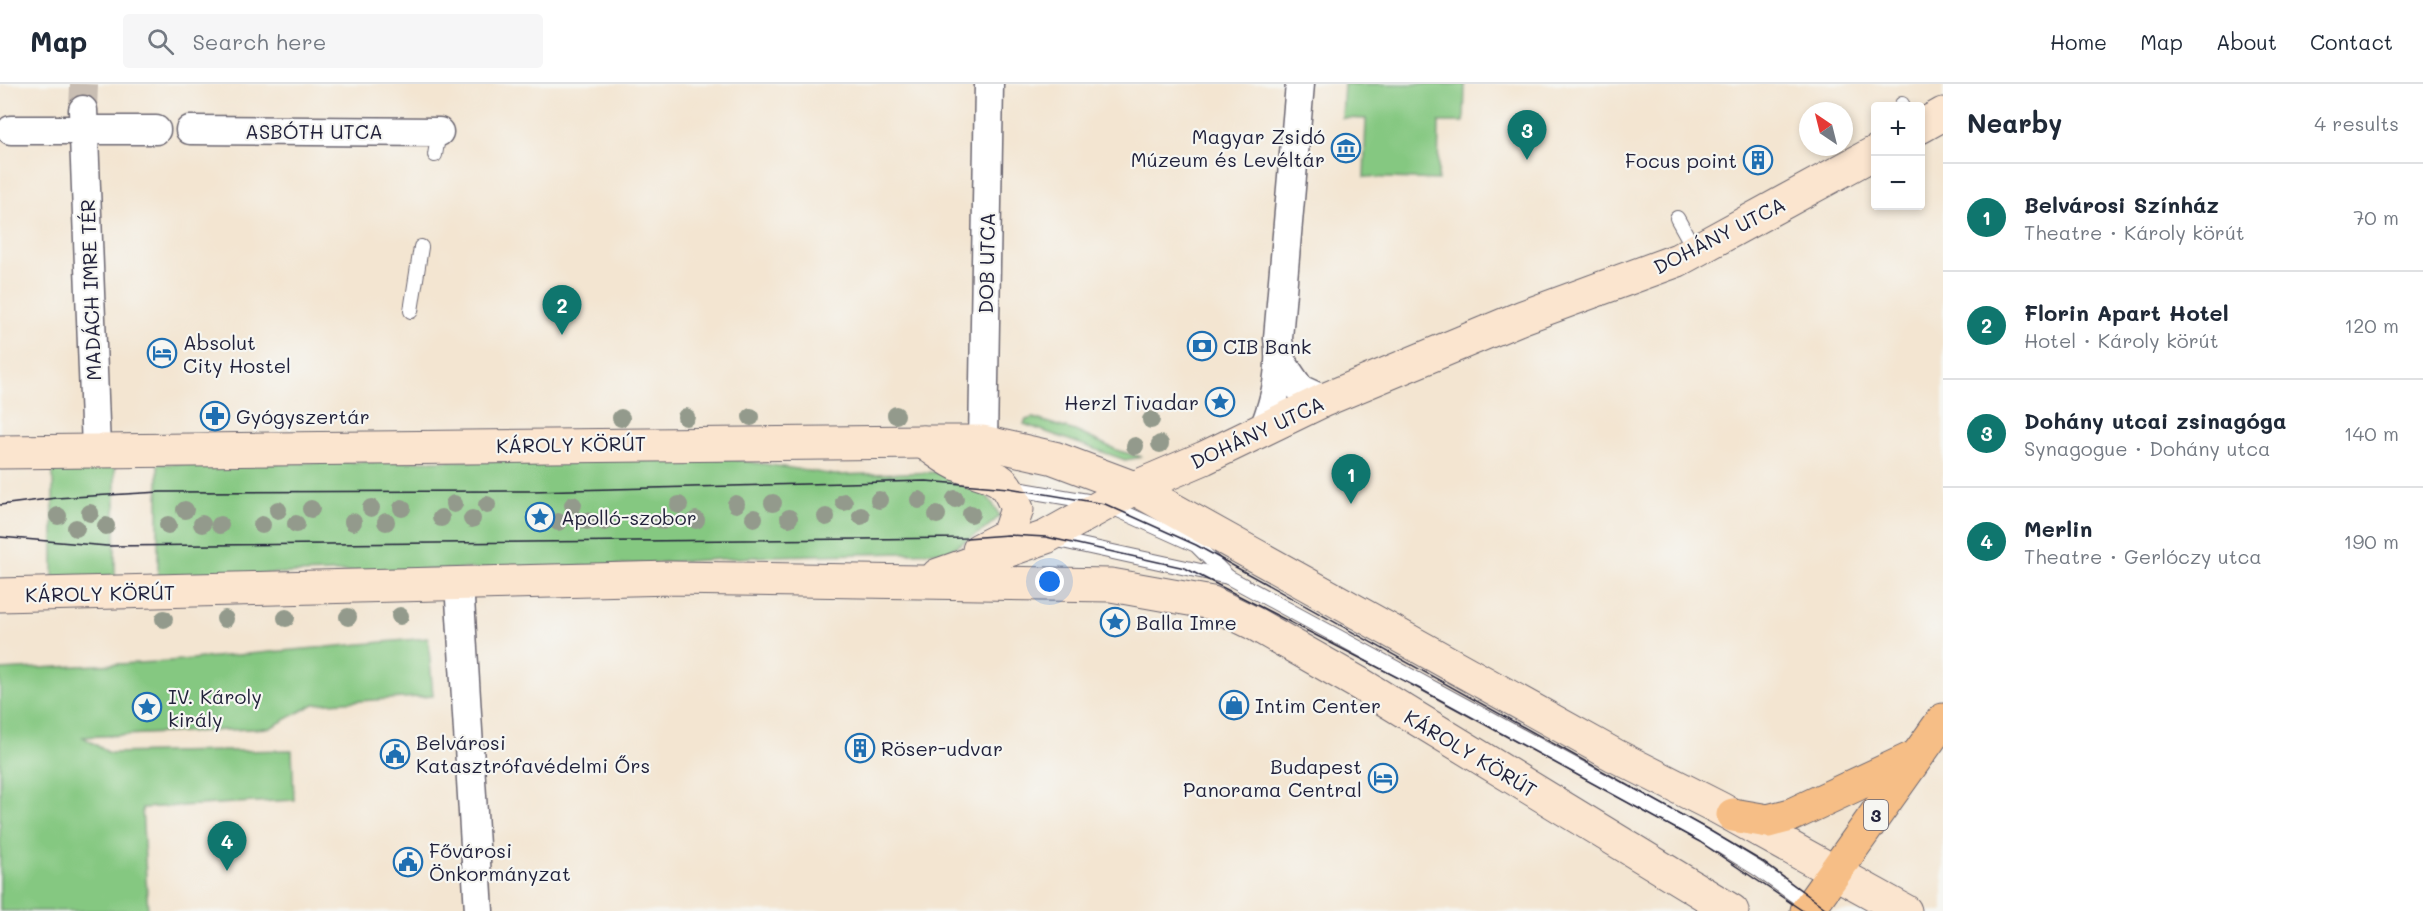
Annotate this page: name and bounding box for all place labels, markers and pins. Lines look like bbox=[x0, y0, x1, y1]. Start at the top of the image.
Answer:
pin: 3 bbox=[1508, 110, 1546, 160]
place label: Magyar Zsidó Múzeum és Levéltár bbox=[1131, 123, 1325, 172]
museum icon: Magyar Zsidó Múzeum és Levéltár bbox=[1330, 132, 1362, 164]
building icon: Focus point bbox=[1742, 144, 1774, 176]
place label: Focus point bbox=[1625, 147, 1737, 173]
pin: 2 bbox=[542, 286, 582, 335]
place label: Absolut City Hostel bbox=[183, 329, 291, 378]
bank icon: CIB Bank bbox=[1186, 330, 1218, 362]
place label: CIB Bank bbox=[1223, 333, 1311, 359]
hotel icon: Absolut City Hostel bbox=[146, 337, 178, 369]
place icon: Herzl Tivadar bbox=[1204, 386, 1236, 418]
place label: Herzl Tivadar bbox=[1064, 389, 1199, 415]
pharmacy icon: Gyógyszertár bbox=[199, 400, 231, 432]
place label: Gyógyszertár bbox=[236, 403, 370, 429]
pin: 1 bbox=[1332, 454, 1370, 504]
place icon: Apolló-szobor bbox=[524, 501, 556, 533]
place label: Apolló-szobor bbox=[561, 504, 697, 530]
place icon: Balla Imre bbox=[1099, 606, 1131, 638]
place label: Balla Imre bbox=[1136, 609, 1237, 635]
place label: IV. Károly király bbox=[168, 683, 262, 732]
shop icon: Intim Center bbox=[1218, 689, 1250, 721]
place icon: IV. Károly király bbox=[131, 691, 163, 723]
place label: Intim Center bbox=[1255, 692, 1381, 718]
place label: Belvárosi Katasztrófavédelmi Őrs bbox=[416, 729, 650, 778]
building icon: Röser-udvar bbox=[844, 732, 876, 764]
place label: Röser-udvar bbox=[881, 735, 1003, 761]
public building icon: Belvárosi Katasztrófavédelmi Őrs bbox=[379, 738, 411, 770]
place label: Budapest Panorama Central bbox=[1183, 753, 1362, 802]
hotel icon: Budapest Panorama Central bbox=[1367, 762, 1399, 794]
pin: 4 bbox=[208, 822, 246, 871]
place label: Fővárosi Önkormányzat bbox=[429, 837, 571, 886]
public building icon: Fővárosi Önkormányzat bbox=[392, 846, 424, 878]

